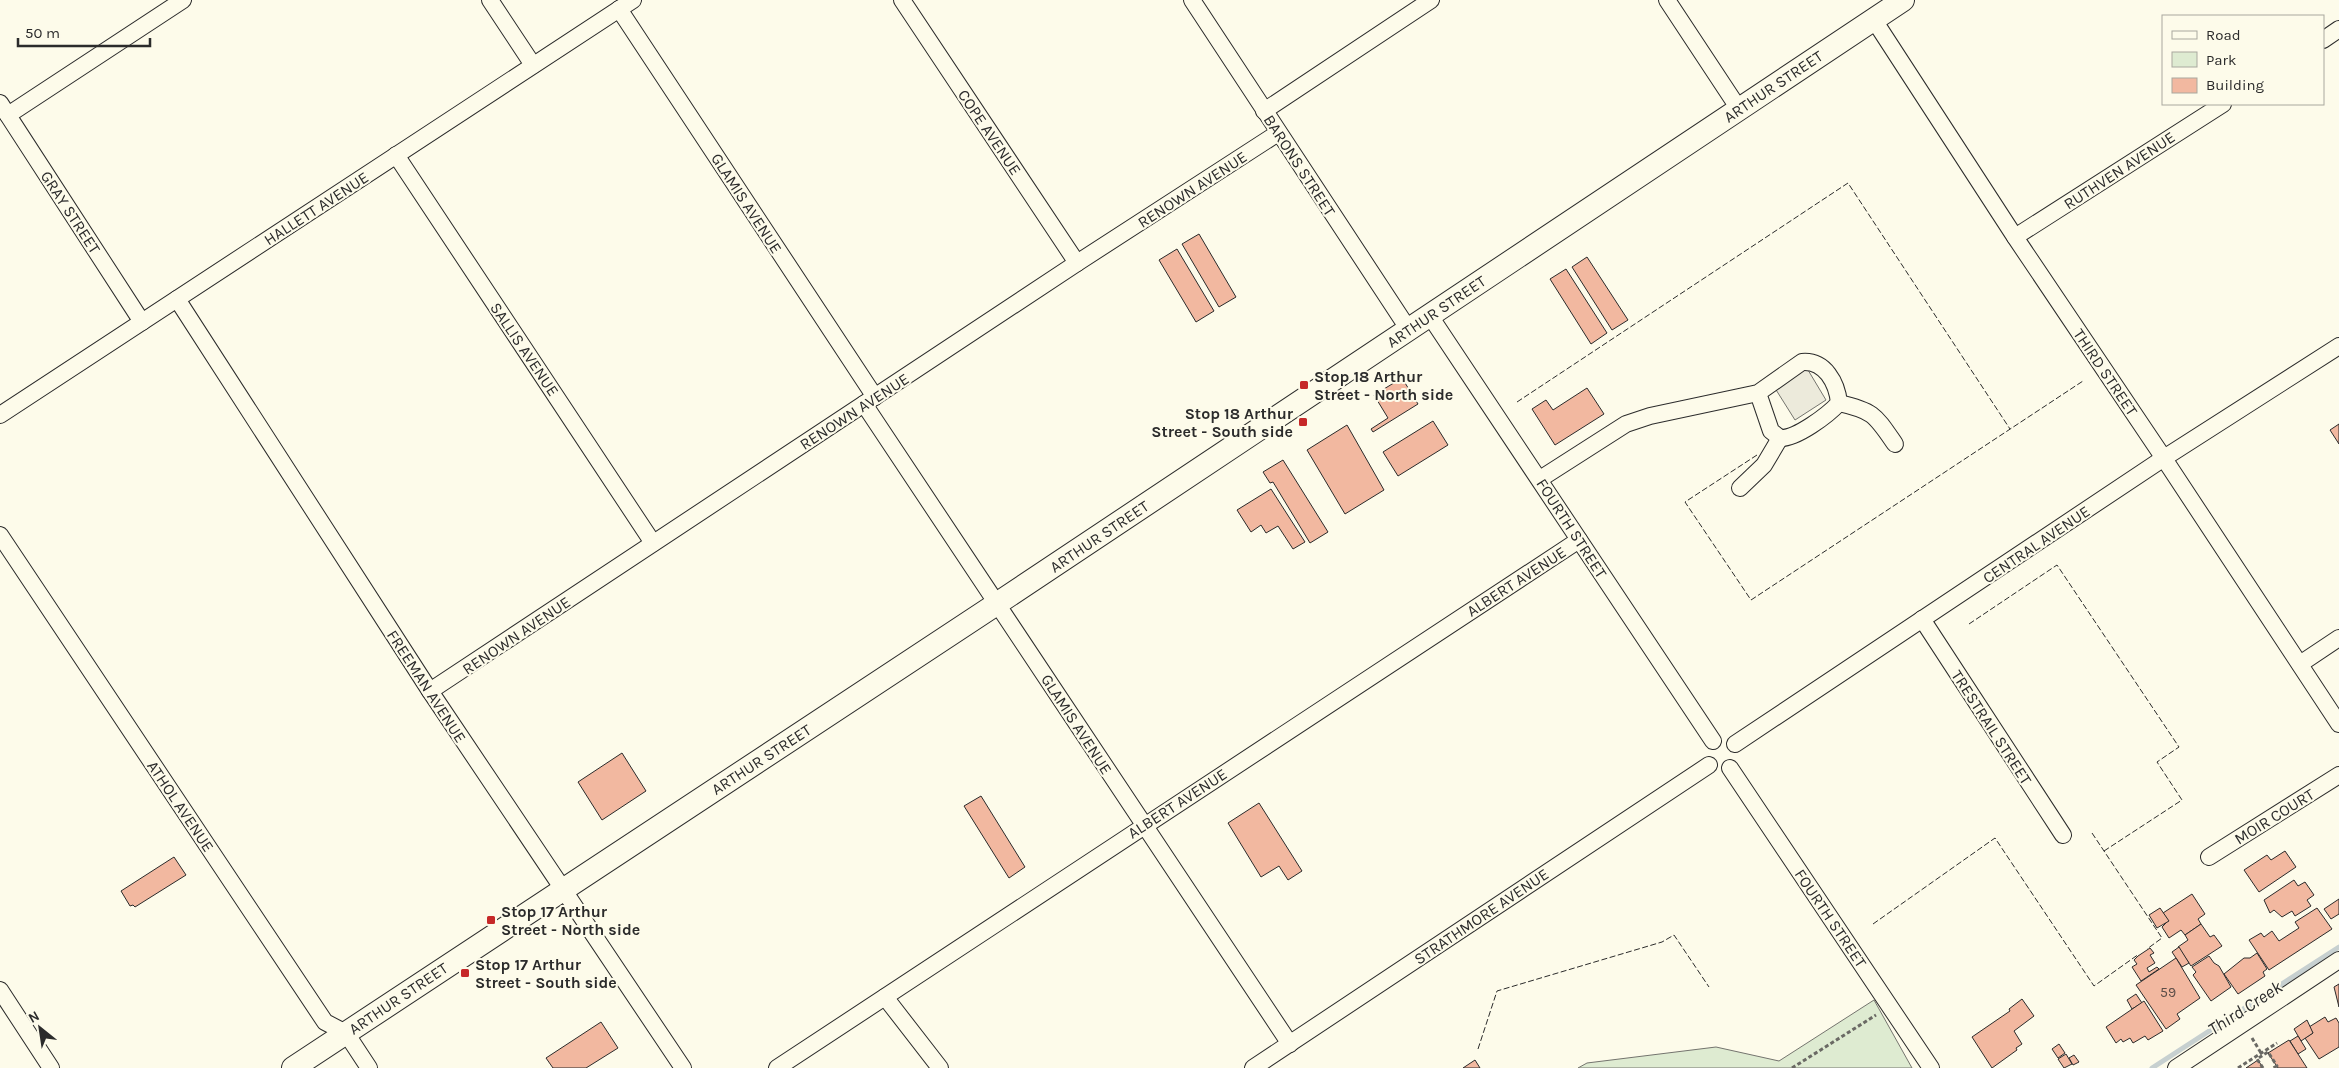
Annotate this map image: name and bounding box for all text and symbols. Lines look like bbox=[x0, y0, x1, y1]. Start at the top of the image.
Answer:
scale bar bbox=[18, 15, 150, 47]
legend bbox=[2162, 15, 2324, 105]
text: 50 m bbox=[25, 24, 60, 42]
text: Road bbox=[2206, 26, 2241, 44]
street label: ARTHUR STREET bbox=[1720, 46, 1826, 127]
text: Park bbox=[2206, 51, 2236, 69]
text: Building bbox=[2206, 76, 2264, 94]
street label: COPE AVENUE bbox=[954, 86, 1025, 179]
street label: BARONS STREET bbox=[1260, 111, 1339, 220]
street label: RUTHVEN AVENUE bbox=[2060, 127, 2178, 213]
street label: RENOWN AVENUE bbox=[1134, 147, 1250, 232]
street label: GLAMIS AVENUE bbox=[707, 150, 786, 257]
street label: GRAY STREET bbox=[37, 167, 104, 257]
street label: HALLETT AVENUE bbox=[260, 168, 372, 249]
street label: ARTHUR STREET bbox=[1383, 271, 1489, 352]
street label: SALLIS AVENUE bbox=[486, 299, 563, 400]
street label: THIRD STREET bbox=[2070, 325, 2142, 419]
place label: Stop 18 Arthur Street - North side bbox=[1314, 367, 1453, 404]
street label: RENOWN AVENUE bbox=[796, 369, 912, 454]
marker: Stop 18 Arthur Street - North side bbox=[1298, 379, 1310, 391]
place label: Stop 18 Arthur Street - South side bbox=[1151, 404, 1294, 441]
marker: Stop 18 Arthur Street - South side bbox=[1297, 416, 1309, 428]
street label: FOURTH STREET bbox=[1532, 475, 1611, 582]
street label: ARTHUR STREET bbox=[1046, 496, 1152, 577]
street label: CENTRAL AVENUE bbox=[1979, 502, 2093, 587]
street label: ALBERT AVENUE bbox=[1463, 542, 1569, 621]
street label: RENOWN AVENUE bbox=[459, 592, 574, 679]
street label: FREEMAN AVENUE bbox=[383, 626, 470, 746]
street label: TRESTRAIL STREET bbox=[1947, 666, 2036, 788]
street label: GLAMIS AVENUE bbox=[1037, 671, 1116, 778]
street label: ARTHUR STREET bbox=[708, 720, 815, 799]
street label: ATHOL AVENUE bbox=[143, 757, 218, 856]
street label: ALBERT AVENUE bbox=[1124, 764, 1230, 843]
street label: MOIR COURT bbox=[2231, 784, 2318, 848]
street label: STRATHMORE AVENUE bbox=[1410, 864, 1552, 969]
street label: FOURTH STREET bbox=[1791, 865, 1871, 971]
place label: Stop 17 Arthur Street - North side bbox=[501, 902, 640, 939]
marker: Stop 17 Arthur Street - North side bbox=[485, 914, 497, 926]
place label: Stop 17 Arthur Street - South side bbox=[475, 955, 617, 992]
street label: ARTHUR STREET bbox=[345, 958, 451, 1039]
marker: Stop 17 Arthur Street - South side bbox=[459, 967, 471, 979]
water label: Third Creek bbox=[2204, 975, 2287, 1040]
house number: 59 bbox=[2160, 984, 2176, 1001]
north arrow bbox=[15, 1003, 65, 1053]
text: N bbox=[25, 1007, 42, 1027]

